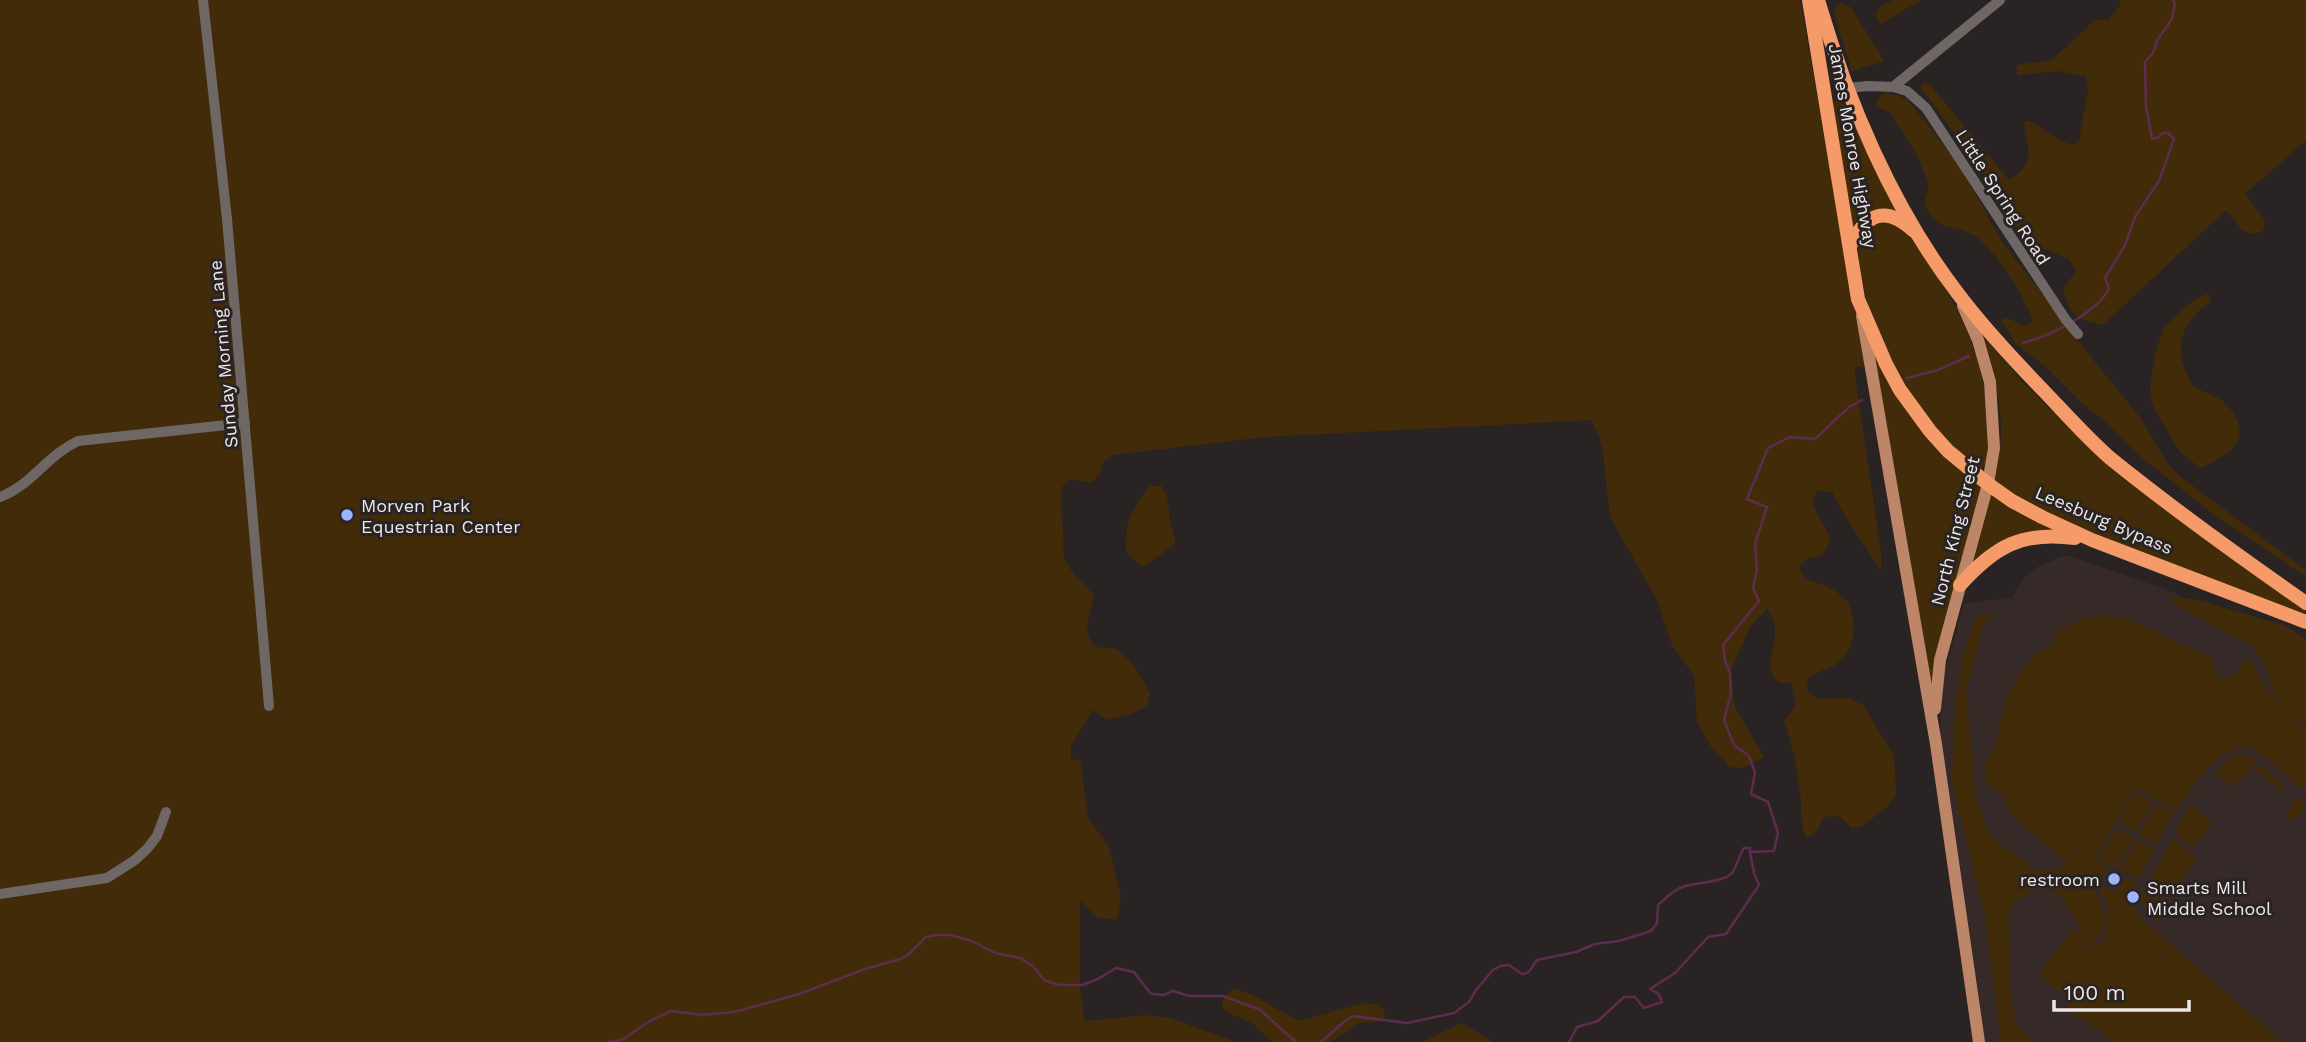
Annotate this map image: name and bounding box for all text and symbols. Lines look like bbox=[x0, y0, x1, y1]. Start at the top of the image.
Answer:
street label: James Monroe Highway bbox=[1825, 42, 1881, 251]
street label: Little Spring Road bbox=[1951, 125, 2055, 269]
street label: Sunday Morning Lane bbox=[204, 259, 242, 449]
street label: North King Street bbox=[1926, 454, 1984, 608]
street label: Leesburg Bypass bbox=[2032, 482, 2176, 558]
place label: Morven Park Equestrian Center bbox=[361, 495, 521, 537]
marker: Morven Park Equestrian Center bbox=[339, 507, 355, 523]
place label: restroom bbox=[2020, 869, 2100, 890]
marker: restroom bbox=[2106, 871, 2122, 887]
place label: Smarts Mill Middle School bbox=[2147, 877, 2272, 919]
marker: Smarts Mill Middle School bbox=[2125, 889, 2141, 905]
scale bar bbox=[2054, 968, 2189, 1012]
text: 100 m bbox=[2064, 980, 2126, 1005]

